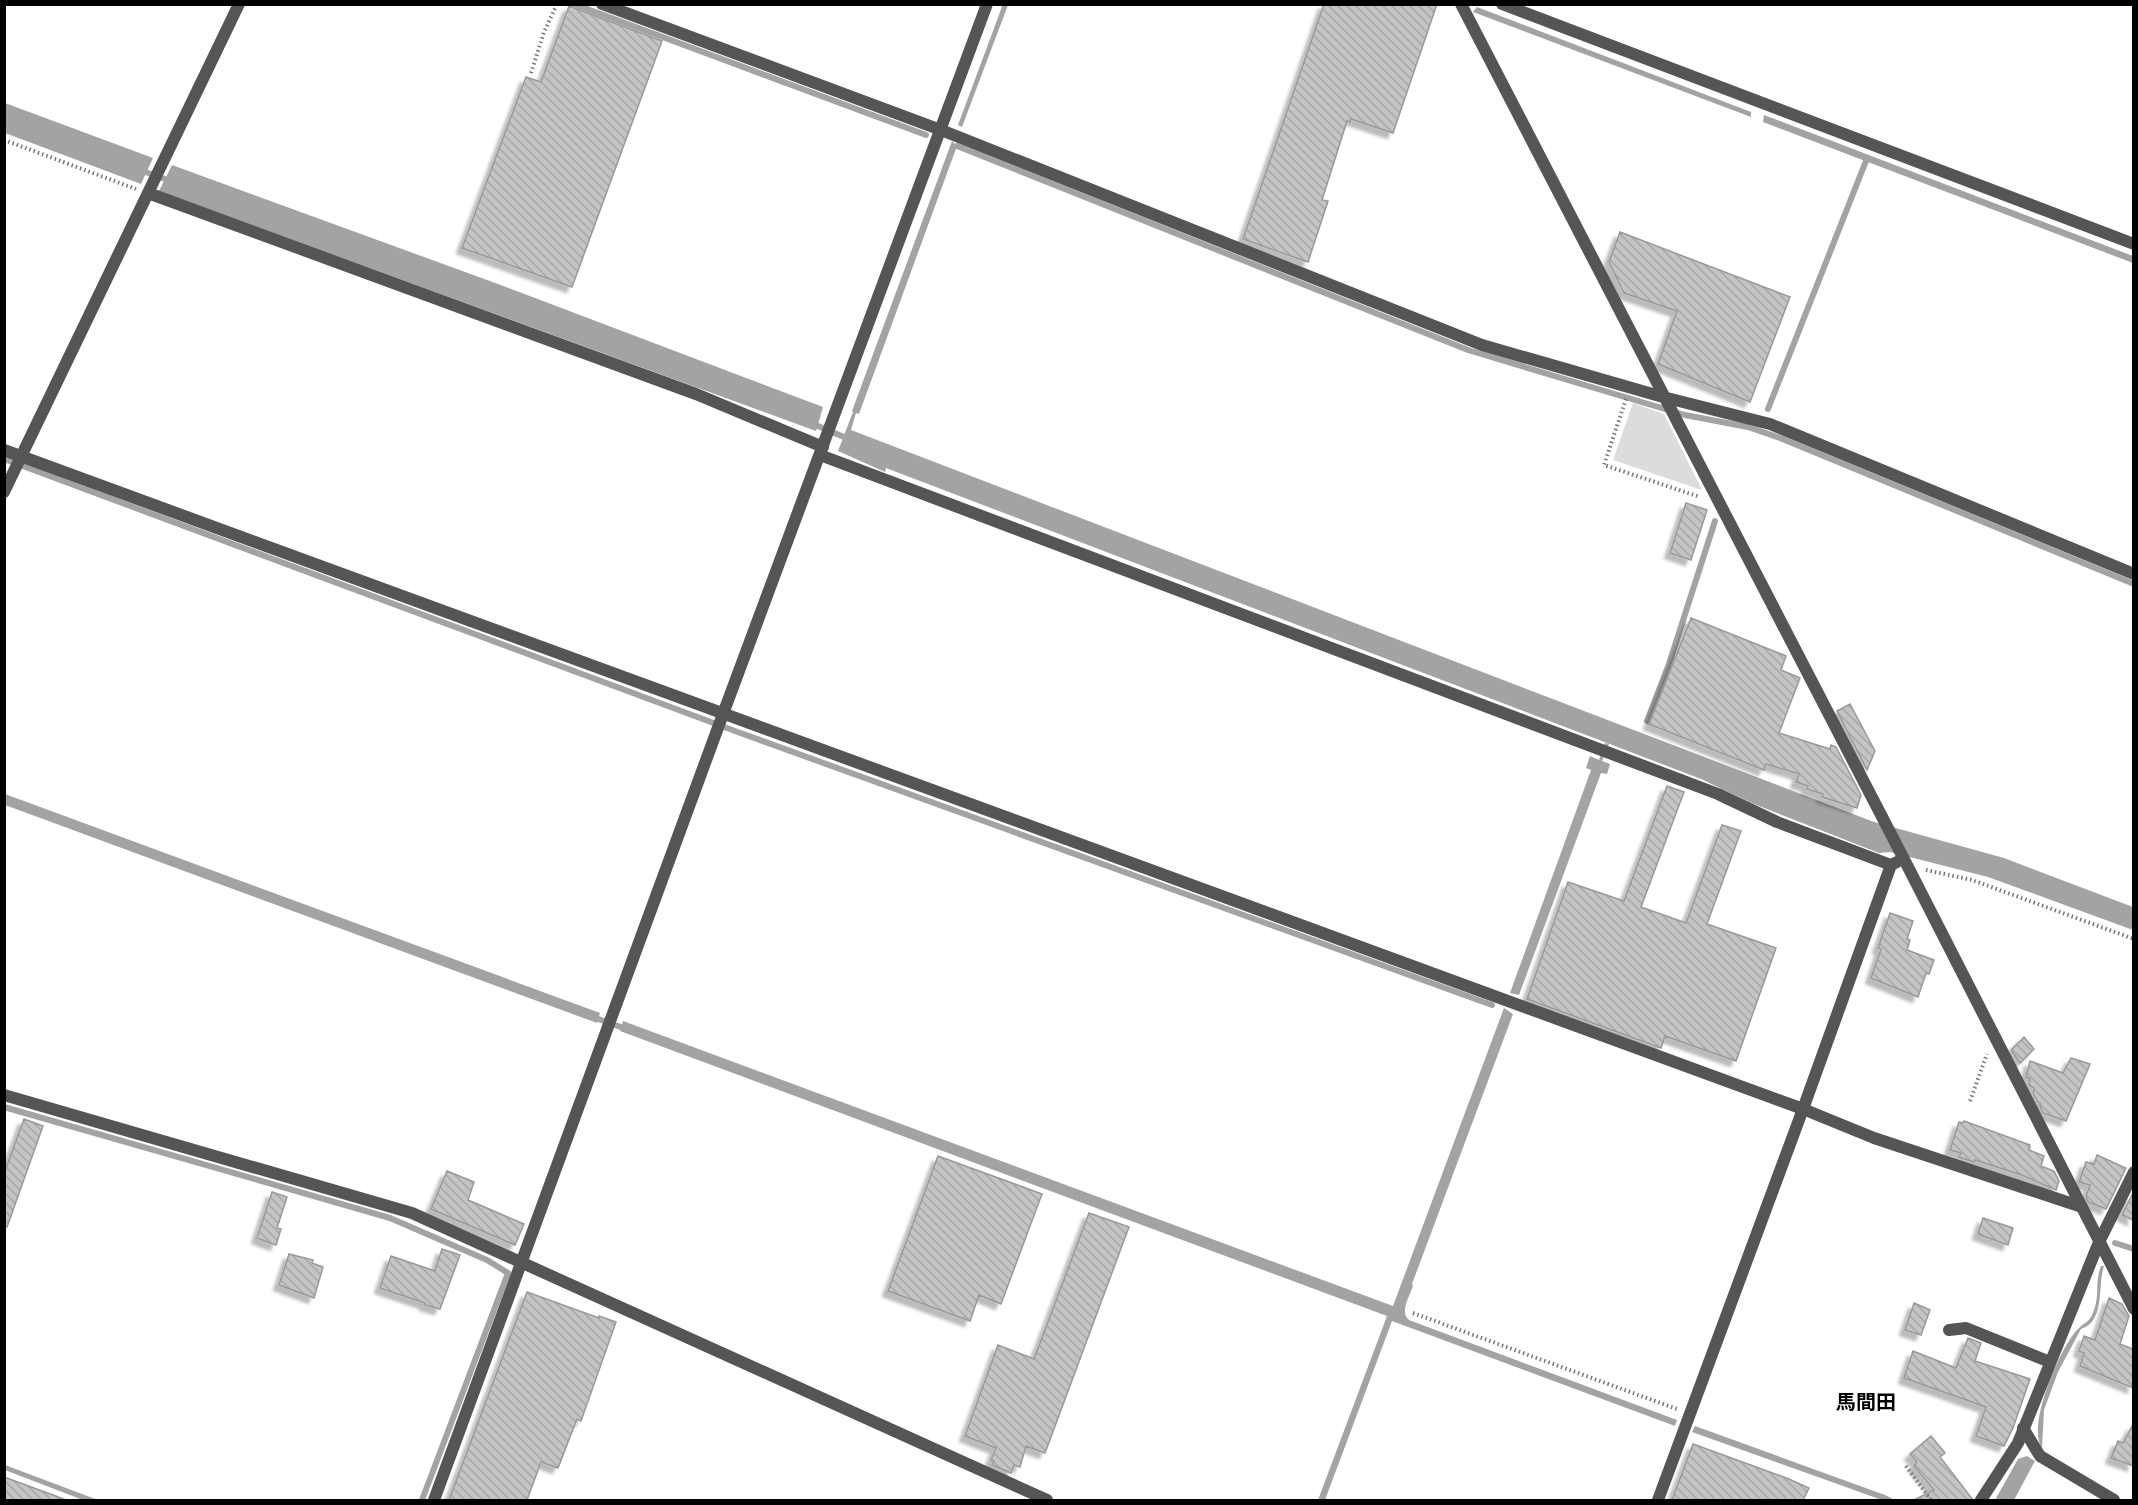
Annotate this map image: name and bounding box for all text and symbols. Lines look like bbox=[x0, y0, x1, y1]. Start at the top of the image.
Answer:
district label: 馬間田 bbox=[1836, 1389, 1896, 1414]

